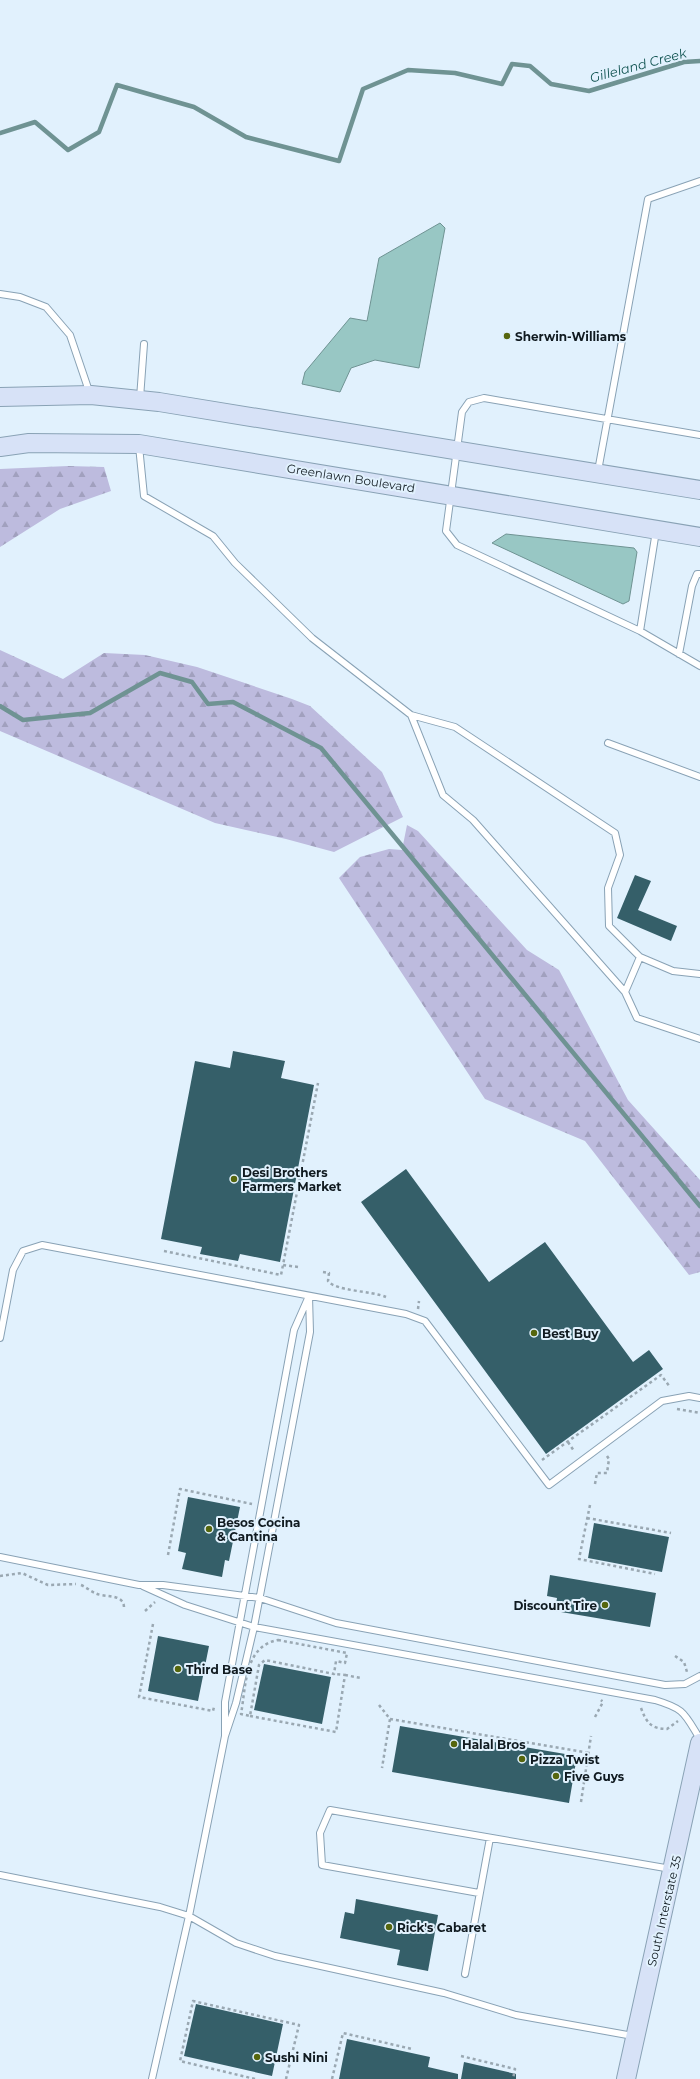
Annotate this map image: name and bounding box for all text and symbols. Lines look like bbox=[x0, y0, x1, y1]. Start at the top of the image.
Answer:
water label: Gilleland Creek bbox=[588, 44, 689, 86]
place label: Sherwin-Williams bbox=[515, 329, 627, 344]
marker: Sherwin-Williams bbox=[502, 331, 512, 341]
street label: Greenlawn Boulevard bbox=[286, 460, 416, 496]
place label: Desi Brothers Farmers Market bbox=[242, 1165, 342, 1194]
marker: Desi Brothers Farmers Market bbox=[229, 1174, 239, 1184]
place label: Best Buy bbox=[542, 1326, 599, 1341]
marker: Best Buy bbox=[529, 1328, 539, 1338]
place label: Besos Cocina & Cantina bbox=[217, 1515, 300, 1544]
marker: Besos Cocina & Cantina bbox=[204, 1524, 214, 1534]
place label: Discount Tire bbox=[513, 1598, 597, 1613]
marker: Discount Tire bbox=[600, 1600, 610, 1610]
place label: Third Base bbox=[186, 1662, 253, 1677]
marker: Third Base bbox=[173, 1664, 183, 1674]
place label: Halal Bros bbox=[462, 1737, 526, 1752]
marker: Halal Bros bbox=[449, 1739, 459, 1749]
place label: Pizza Twist bbox=[530, 1752, 600, 1767]
marker: Pizza Twist bbox=[517, 1754, 527, 1764]
place label: Five Guys bbox=[564, 1769, 625, 1784]
marker: Five Guys bbox=[551, 1771, 561, 1781]
street label: South Interstate 35 bbox=[644, 1854, 684, 1968]
place label: Rick's Cabaret bbox=[397, 1920, 487, 1935]
marker: Rick's Cabaret bbox=[384, 1922, 394, 1932]
place label: Sushi Nini bbox=[265, 2050, 328, 2065]
marker: Sushi Nini bbox=[252, 2052, 262, 2062]

